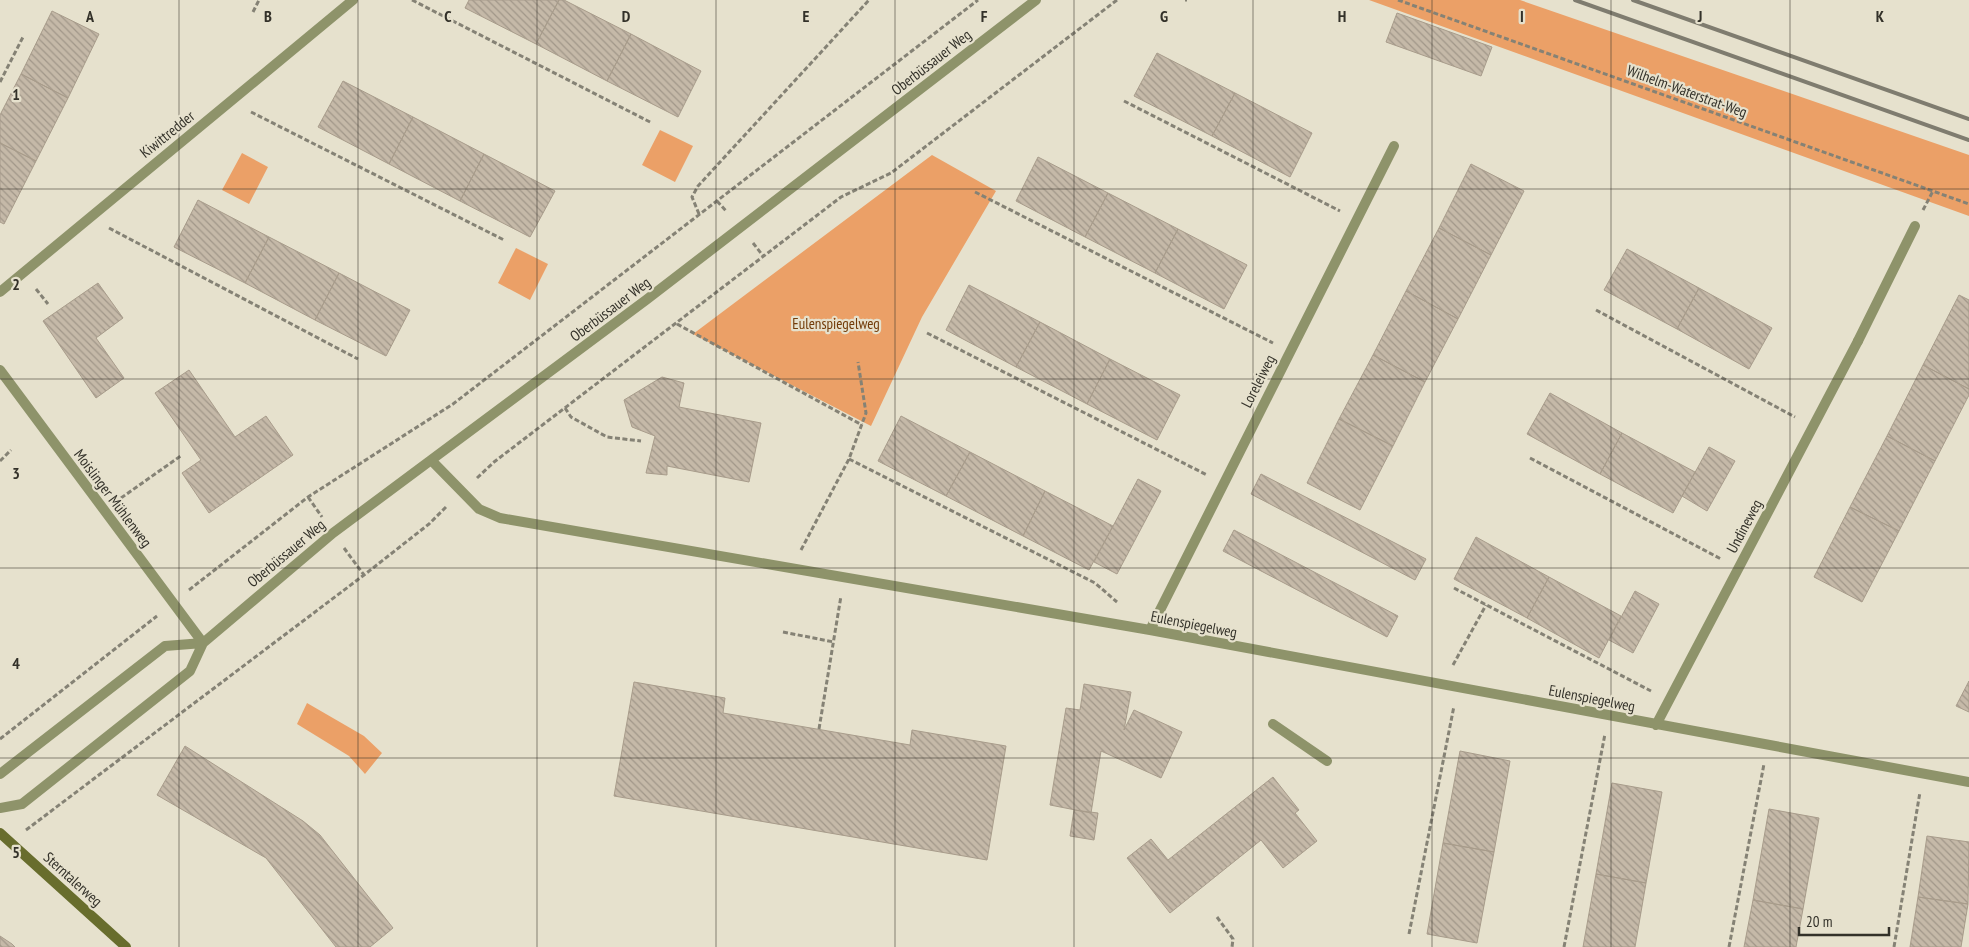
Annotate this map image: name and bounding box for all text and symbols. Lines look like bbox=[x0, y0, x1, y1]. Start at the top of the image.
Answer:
text: A bbox=[85, 6, 95, 26]
text: B bbox=[264, 6, 272, 26]
text: C bbox=[444, 6, 452, 26]
text: D bbox=[622, 6, 631, 26]
text: E bbox=[803, 6, 810, 26]
text: F bbox=[981, 6, 988, 26]
text: G bbox=[1160, 6, 1168, 26]
text: H bbox=[1338, 6, 1346, 26]
text: I bbox=[1520, 6, 1524, 26]
text: J bbox=[1697, 6, 1702, 26]
text: K bbox=[1876, 6, 1885, 26]
street label: Oberbüssauer Weg bbox=[887, 25, 975, 99]
street label: Wilhelm-Waterstrat-Weg bbox=[1624, 60, 1750, 122]
text: 1 bbox=[12, 84, 20, 104]
street label: Kiwittredder bbox=[136, 106, 199, 162]
street label: Oberbüssauer Weg bbox=[566, 273, 654, 345]
text: 2 bbox=[12, 274, 20, 294]
park label: Eulenspiegelweg bbox=[792, 314, 880, 333]
street label: Loreleiweg bbox=[1237, 351, 1279, 411]
street label: Moislinger Mühlenweg bbox=[70, 445, 156, 551]
text: 3 bbox=[12, 463, 20, 483]
street label: Undineweg bbox=[1722, 496, 1766, 556]
street label: Oberbüssauer Weg bbox=[243, 515, 329, 591]
street label: Eulenspiegelweg bbox=[1149, 606, 1239, 642]
text: 4 bbox=[12, 653, 20, 673]
street label: Eulenspiegelweg bbox=[1547, 680, 1637, 716]
text: 5 bbox=[12, 842, 20, 862]
street label: Sterntalerweg bbox=[40, 848, 106, 910]
scale bar bbox=[1799, 904, 1889, 936]
text: 20 m bbox=[1806, 912, 1832, 931]

